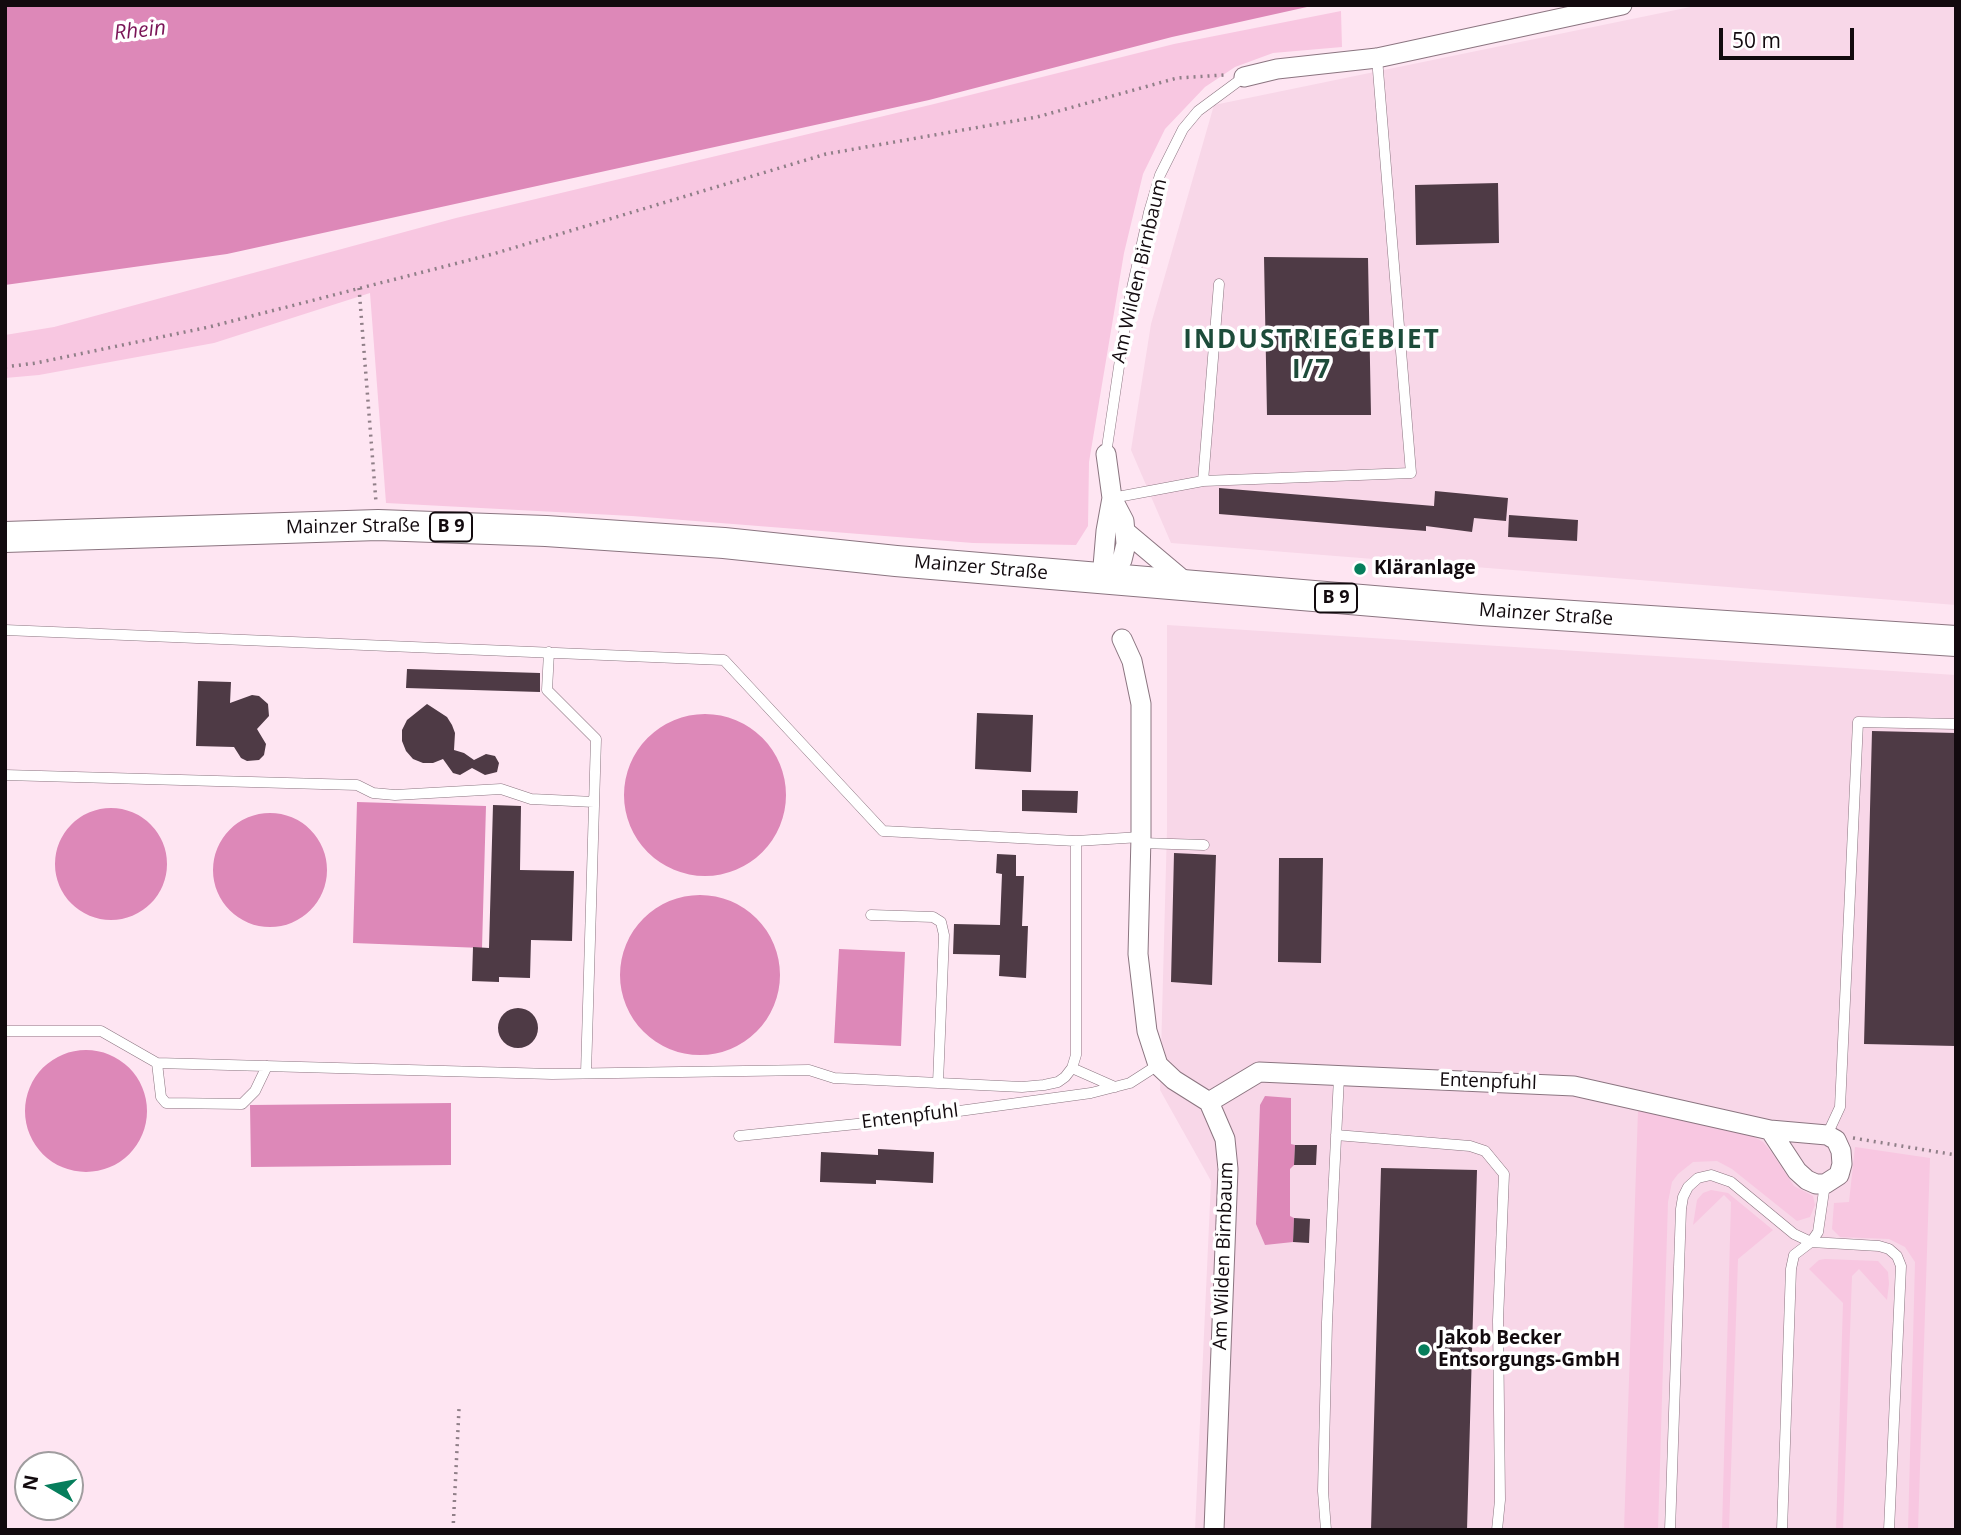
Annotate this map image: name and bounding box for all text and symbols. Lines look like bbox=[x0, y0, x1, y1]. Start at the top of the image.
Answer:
scale bar bbox=[1723, 14, 1858, 58]
water label: Rhein bbox=[113, 16, 167, 46]
text: 50 m bbox=[1732, 26, 1781, 54]
street label: Am Wilden Birnbaum bbox=[1108, 177, 1172, 365]
district label: INDUSTRIEGEBIET I/7 bbox=[1185, 325, 1439, 386]
road number: B 9 bbox=[430, 512, 472, 542]
street label: Mainzer Straße bbox=[286, 514, 420, 540]
street label: Mainzer Straße bbox=[913, 551, 1049, 585]
place label: Kläranlage bbox=[1374, 558, 1476, 580]
marker: Kläranlage bbox=[1352, 561, 1368, 577]
road number: B 9 bbox=[1315, 584, 1357, 612]
street label: Mainzer Straße bbox=[1478, 599, 1614, 631]
street label: Entenpfuhl bbox=[1439, 1069, 1537, 1095]
street label: Entenpfuhl bbox=[860, 1100, 960, 1134]
street label: Am Wilden Birnbaum bbox=[1209, 1161, 1239, 1351]
place label: Jakob Becker Entsorgungs-GmbH bbox=[1438, 1328, 1620, 1372]
marker: Jakob Becker Entsorgungs-GmbH bbox=[1416, 1342, 1432, 1358]
north arrow bbox=[14, 1451, 84, 1521]
text: N bbox=[16, 1473, 44, 1493]

